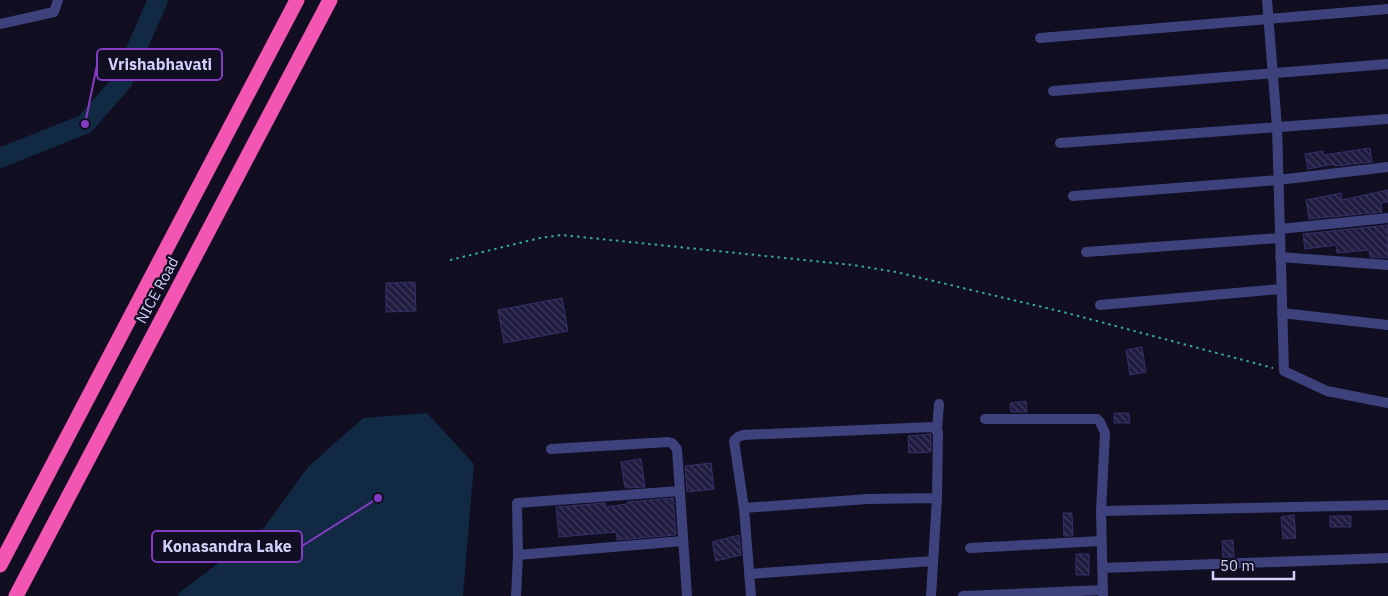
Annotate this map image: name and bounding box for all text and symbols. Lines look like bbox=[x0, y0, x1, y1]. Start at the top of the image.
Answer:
callout: Vrishabhavati bbox=[97, 49, 222, 80]
text: Vrishabhavati bbox=[108, 54, 212, 74]
street label: NICE Road bbox=[132, 253, 182, 327]
callout: Konasandra Lake bbox=[152, 531, 302, 562]
text: Konasandra Lake bbox=[162, 536, 292, 556]
scale bar bbox=[1213, 548, 1294, 580]
text: 50 m bbox=[1220, 556, 1255, 575]

